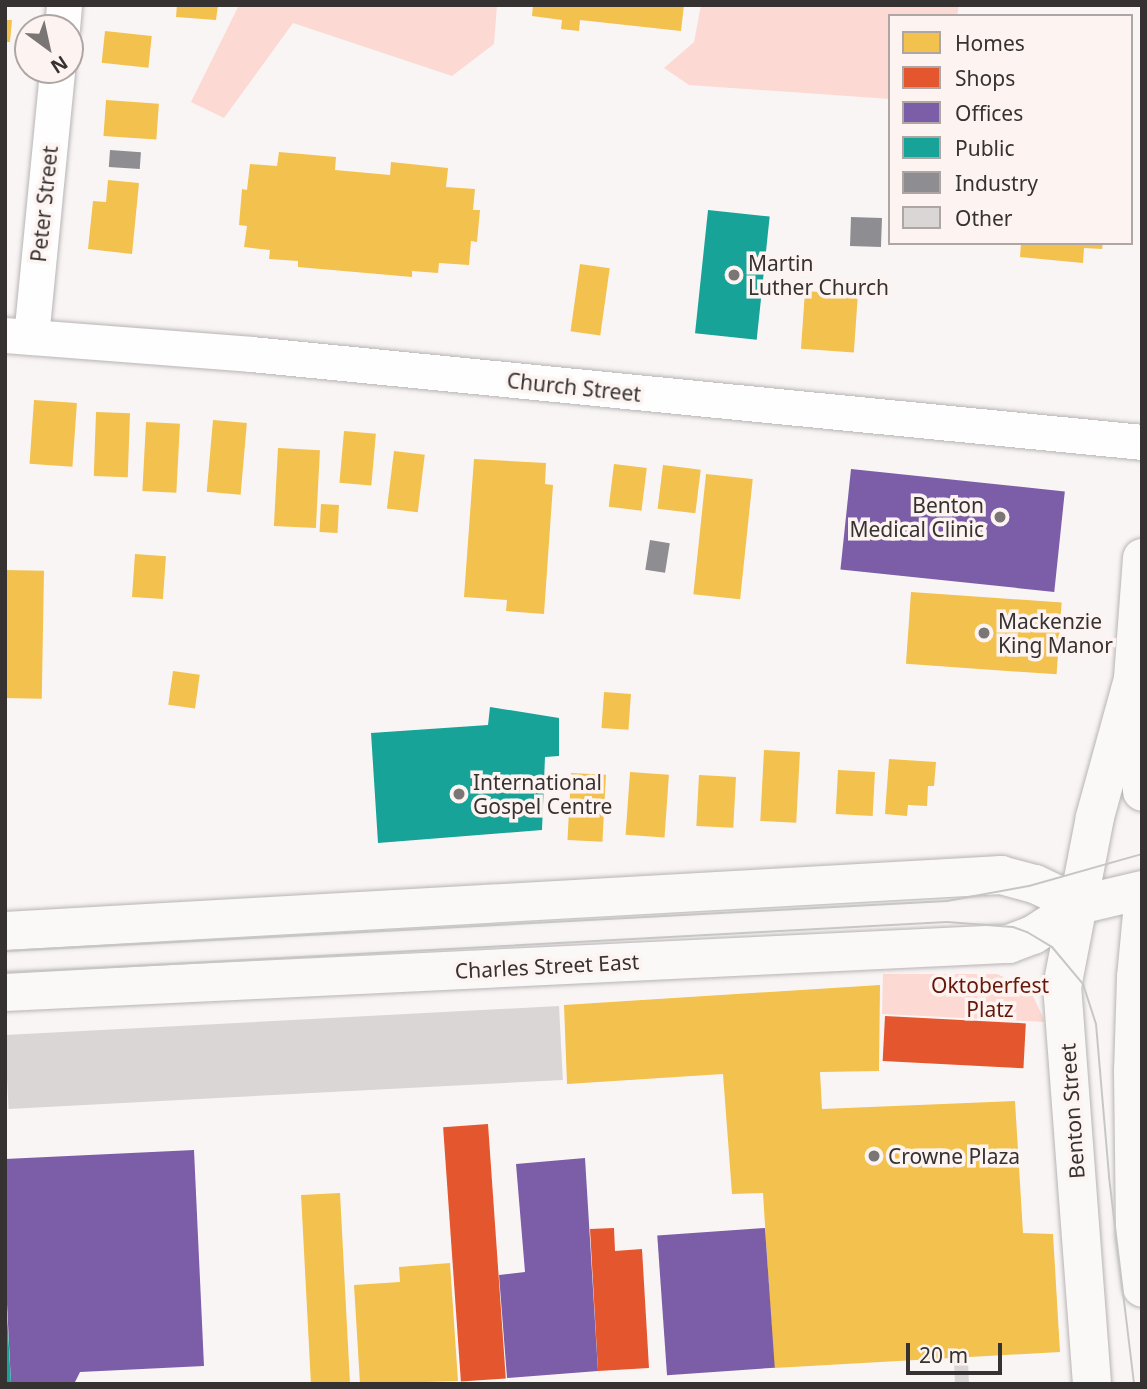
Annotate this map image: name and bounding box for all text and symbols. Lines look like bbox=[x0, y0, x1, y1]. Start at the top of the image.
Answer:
north arrow bbox=[14, 14, 84, 84]
legend bbox=[888, 14, 1133, 245]
text: Homes bbox=[955, 29, 1025, 57]
text: N bbox=[46, 50, 73, 80]
text: Shops bbox=[955, 64, 1015, 92]
text: Offices bbox=[955, 99, 1023, 127]
text: Public bbox=[955, 134, 1015, 162]
street label: Peter Street bbox=[25, 145, 63, 263]
text: Industry bbox=[955, 169, 1038, 197]
text: Other bbox=[955, 204, 1012, 232]
place label: Martin Luther Church bbox=[748, 250, 889, 300]
marker: Martin Luther Church bbox=[726, 267, 742, 283]
street label: Church Street bbox=[506, 367, 642, 407]
place label: Benton Medical Clinic bbox=[849, 492, 984, 542]
marker: Benton Medical Clinic bbox=[990, 507, 1010, 527]
place label: Mackenzie King Manor bbox=[998, 608, 1113, 658]
marker: Mackenzie King Manor bbox=[976, 625, 992, 641]
place label: International Gospel Centre bbox=[473, 769, 612, 819]
marker: International Gospel Centre bbox=[451, 786, 467, 802]
street label: Charles Street East bbox=[454, 949, 640, 983]
park label: Oktoberfest Platz bbox=[931, 972, 1049, 1022]
street label: Benton Street bbox=[1055, 1042, 1089, 1180]
place label: Crowne Plaza bbox=[888, 1143, 1020, 1169]
marker: Crowne Plaza bbox=[866, 1148, 882, 1164]
scale bar bbox=[909, 1330, 1005, 1374]
text: 20 m bbox=[919, 1341, 968, 1369]

